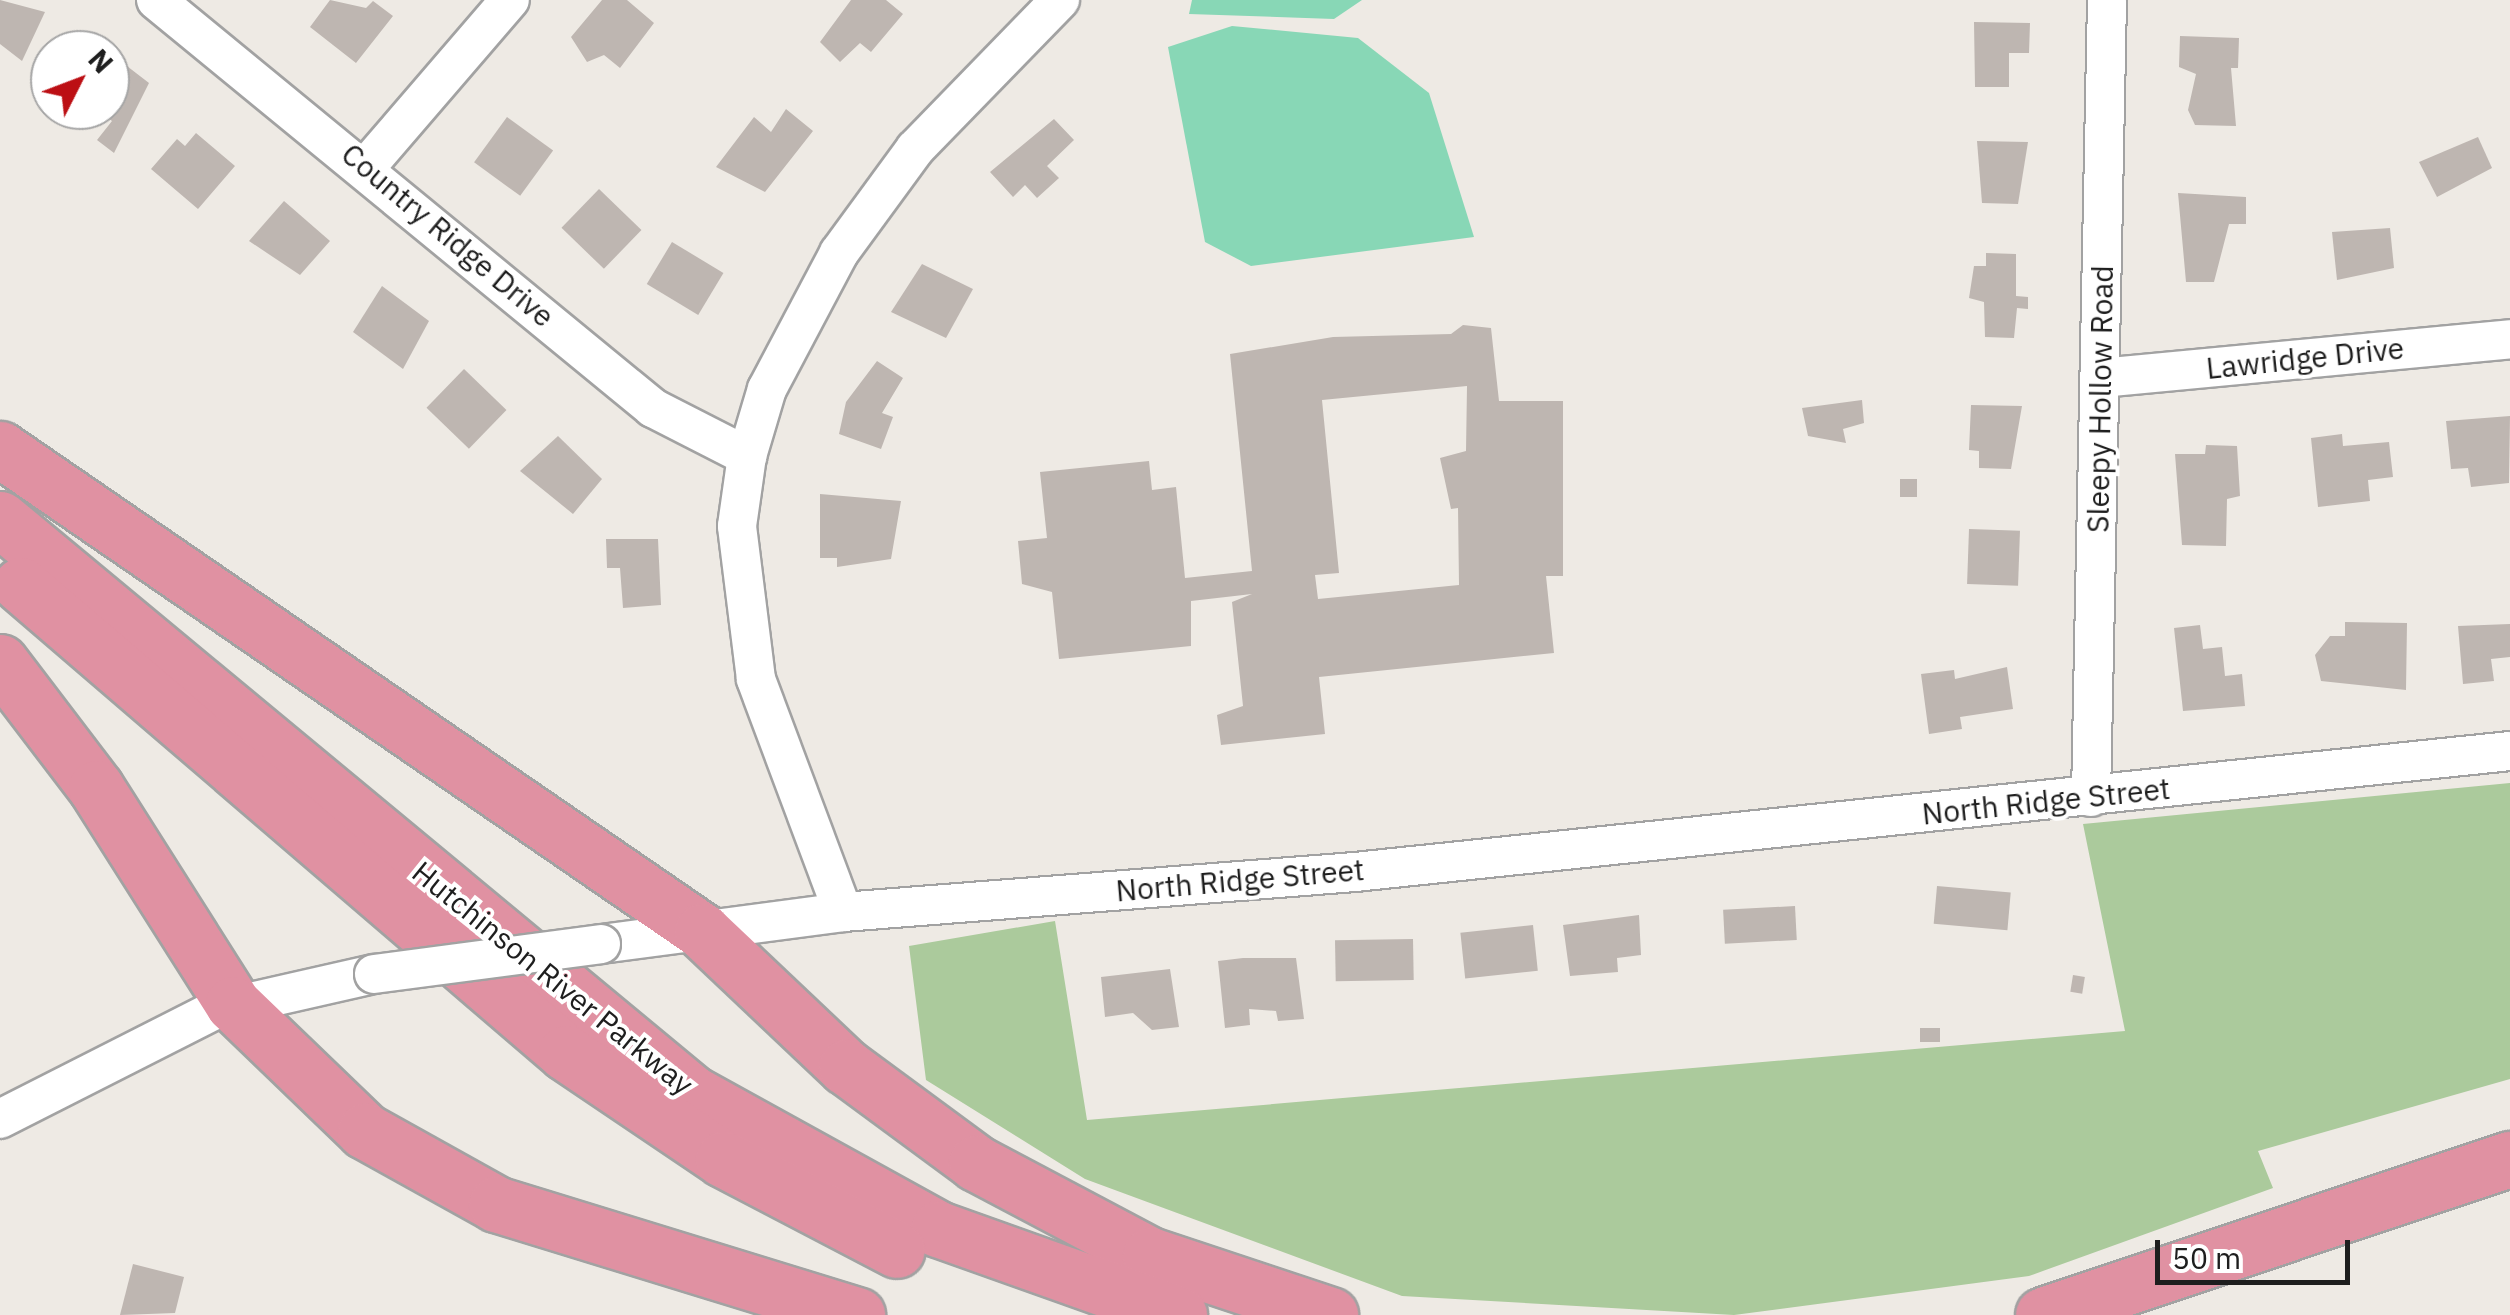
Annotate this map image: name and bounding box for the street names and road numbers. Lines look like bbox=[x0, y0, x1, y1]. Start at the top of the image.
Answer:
street label: Country Ridge Drive bbox=[334, 136, 562, 334]
street label: Sleepy Hollow Road bbox=[2080, 265, 2120, 533]
street label: Lawridge Drive bbox=[2204, 330, 2406, 386]
street label: North Ridge Street bbox=[1920, 770, 2172, 832]
street label: North Ridge Street bbox=[1114, 851, 1366, 909]
street label: Hutchinson River Parkway bbox=[405, 854, 701, 1102]

